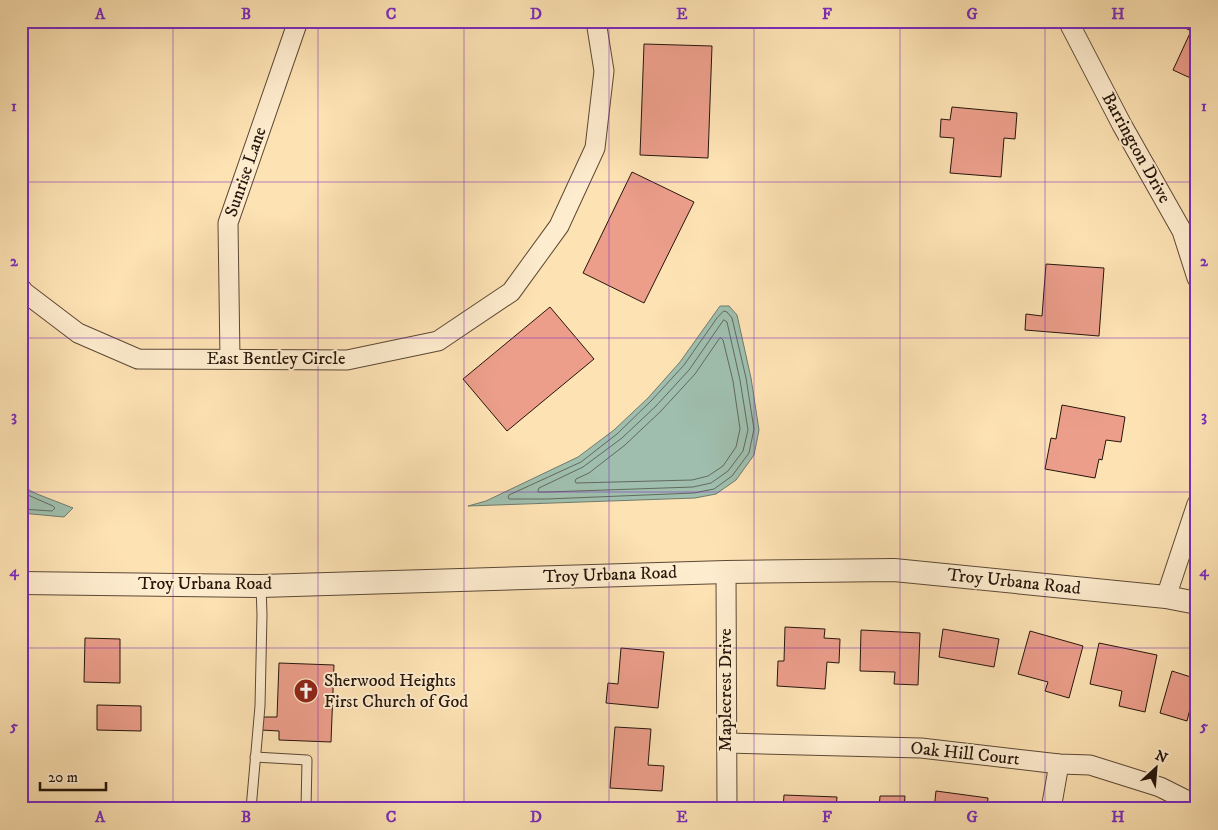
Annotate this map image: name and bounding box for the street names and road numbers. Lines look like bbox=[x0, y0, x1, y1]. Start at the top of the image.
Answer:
street label: Barrington Drive bbox=[1097, 89, 1175, 207]
street label: Sunrise Lane bbox=[220, 124, 272, 220]
street label: East Bentley Circle bbox=[207, 348, 345, 370]
street label: Troy Urbana Road bbox=[543, 562, 677, 588]
street label: Troy Urbana Road bbox=[946, 564, 1082, 600]
street label: Troy Urbana Road bbox=[138, 573, 272, 595]
street label: Maplecrest Drive bbox=[715, 628, 737, 752]
street label: Oak Hill Court bbox=[909, 737, 1021, 771]

